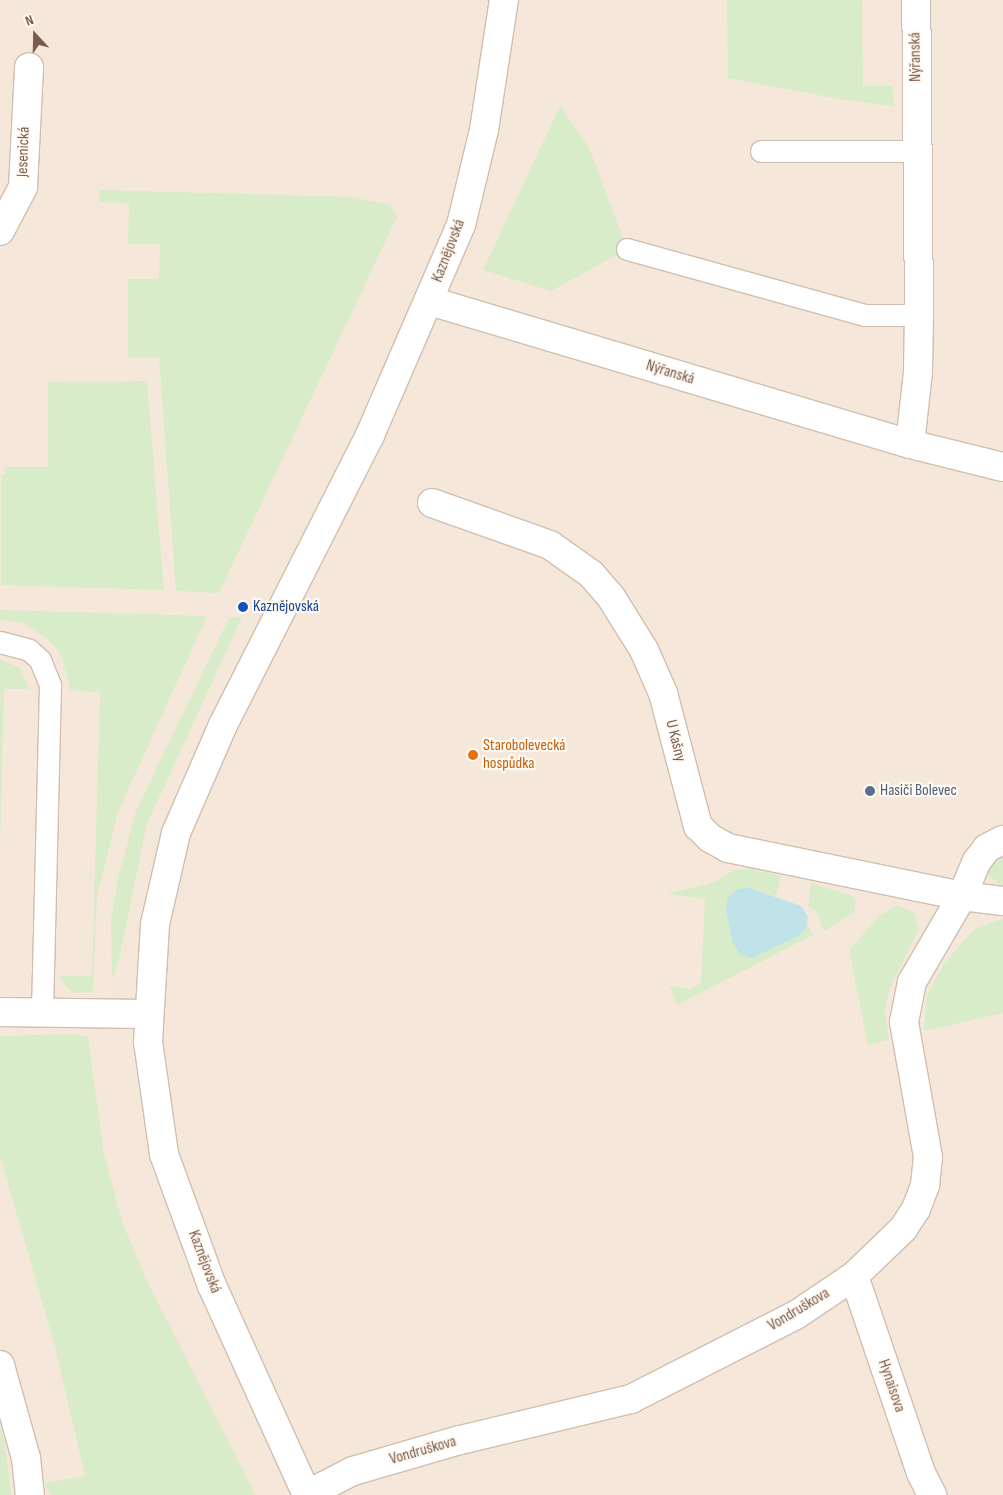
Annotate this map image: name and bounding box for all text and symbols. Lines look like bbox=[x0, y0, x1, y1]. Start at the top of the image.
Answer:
north arrow bbox=[10, 10, 60, 60]
text: N bbox=[23, 11, 36, 30]
street label: Nýřanská bbox=[906, 32, 926, 82]
street label: Jesenická bbox=[14, 126, 34, 178]
street label: Kaznějovská bbox=[428, 217, 470, 285]
street label: Nýřanská bbox=[643, 357, 697, 389]
place label: Kaznějovská bbox=[253, 597, 319, 617]
marker: Kaznějovská bbox=[237, 601, 249, 613]
street label: U Kašny bbox=[661, 718, 689, 764]
place label: Starobolevecká hospůdka bbox=[483, 736, 566, 774]
marker: Starobolevecká hospůdka bbox=[467, 749, 479, 761]
place label: Hasiči Bolevec bbox=[880, 781, 957, 801]
marker: Hasiči Bolevec bbox=[864, 785, 876, 797]
street label: Kaznějovská bbox=[183, 1228, 225, 1296]
street label: Vondruškova bbox=[765, 1284, 833, 1336]
street label: Hynaisova bbox=[873, 1357, 909, 1415]
street label: Vondruškova bbox=[387, 1432, 459, 1470]

